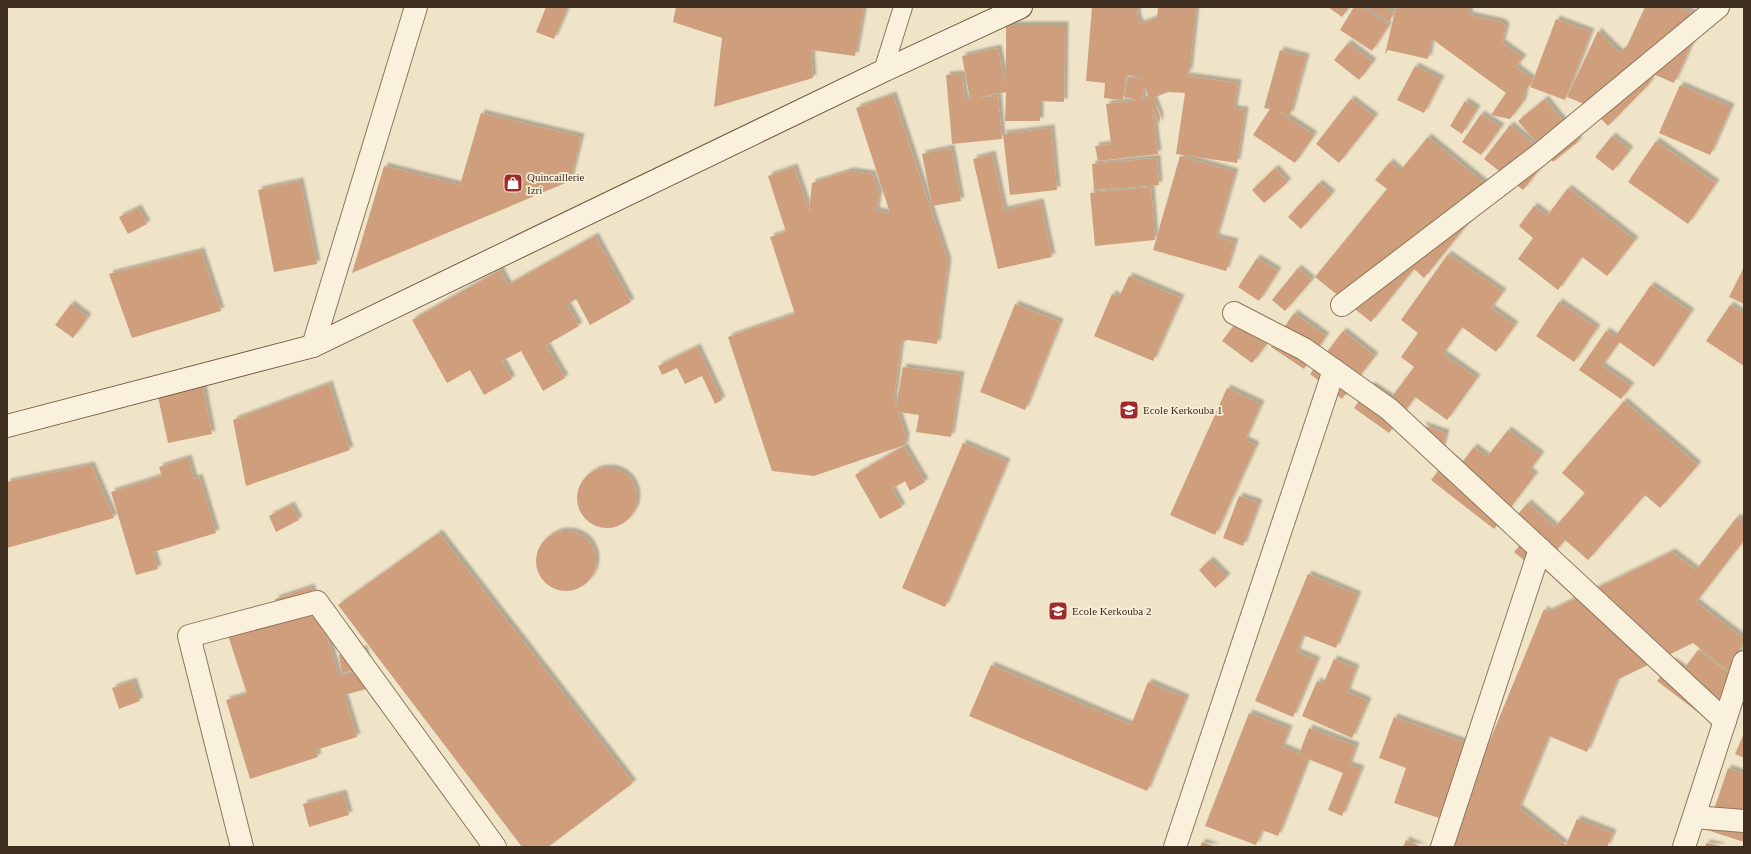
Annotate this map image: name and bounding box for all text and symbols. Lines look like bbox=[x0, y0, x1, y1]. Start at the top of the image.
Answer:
place label: Quincaillerie Izri bbox=[527, 171, 585, 196]
shop icon: Quincaillerie Izri bbox=[502, 172, 524, 194]
school or university icon: Ecole Kerkouba 1 bbox=[1118, 399, 1140, 421]
place label: Ecole Kerkouba 1 bbox=[1143, 404, 1222, 416]
school or university icon: Ecole Kerkouba 2 bbox=[1047, 600, 1069, 622]
place label: Ecole Kerkouba 2 bbox=[1072, 605, 1151, 617]

